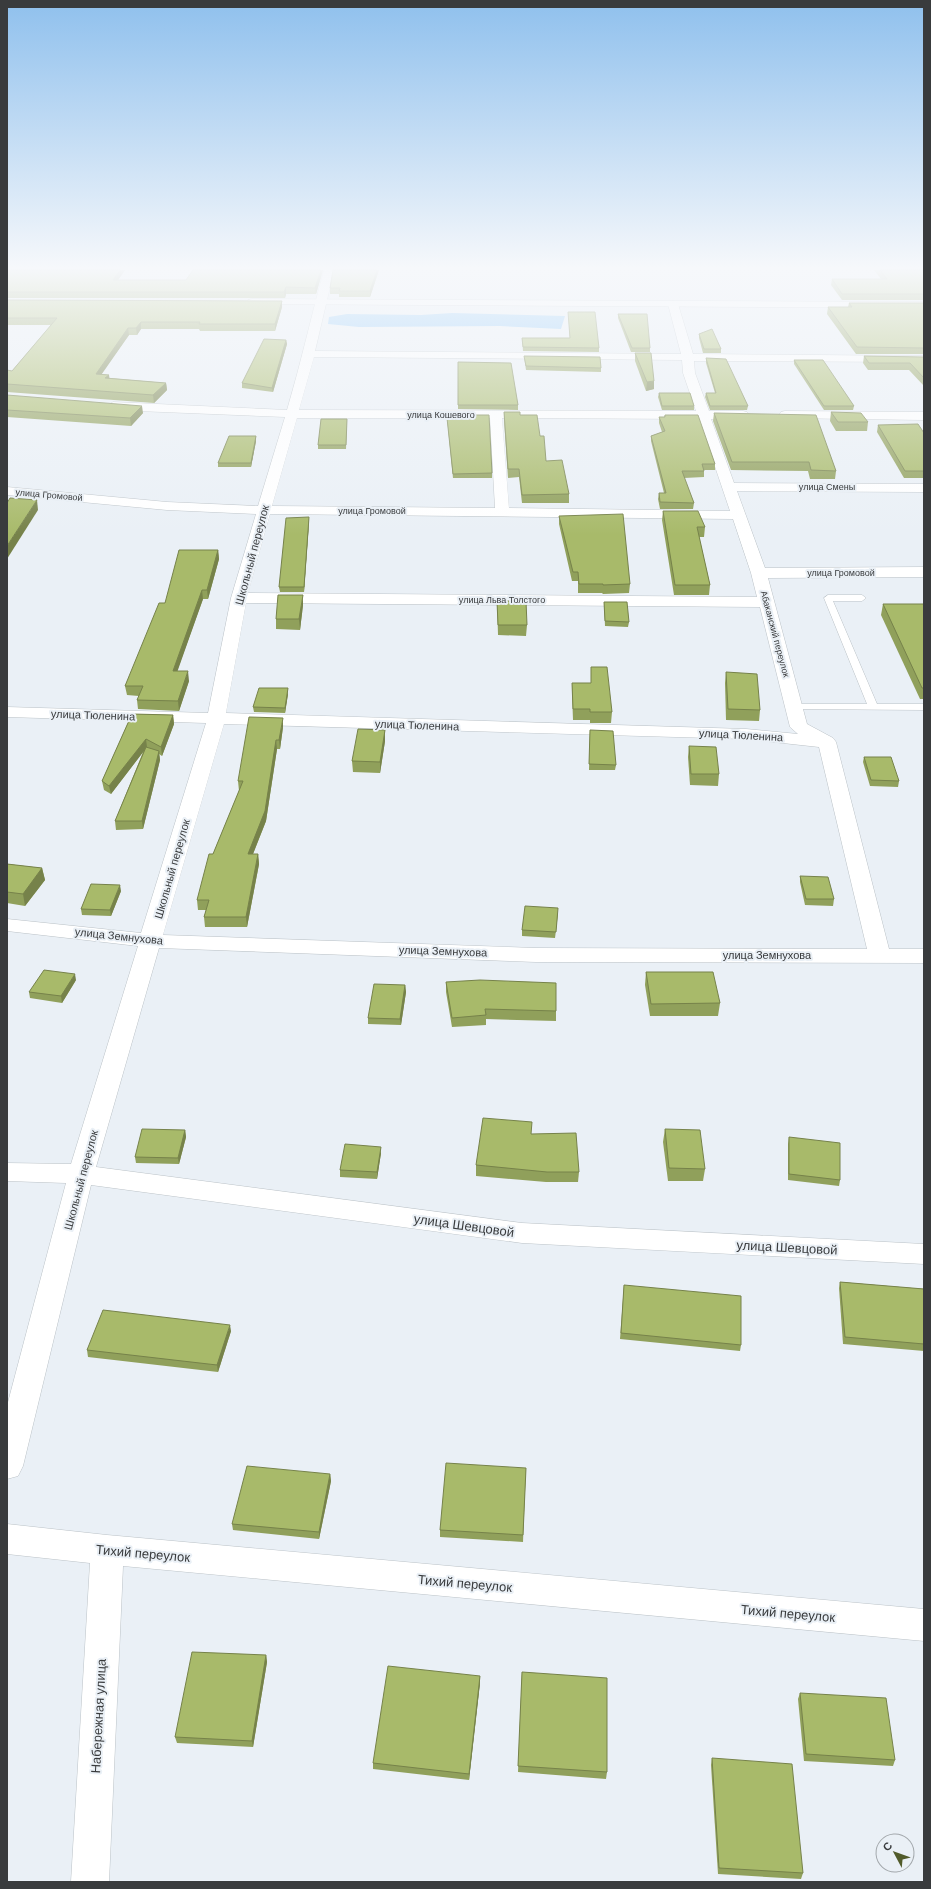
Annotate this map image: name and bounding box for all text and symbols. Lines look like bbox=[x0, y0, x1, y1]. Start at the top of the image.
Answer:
street label: улица Кошевого bbox=[407, 409, 475, 421]
street label: улица Смены bbox=[799, 481, 855, 493]
street label: улица Громовой bbox=[15, 486, 83, 504]
street label: Школьный переулок bbox=[232, 503, 272, 607]
street label: улица Громовой bbox=[338, 505, 406, 517]
street label: улица Громовой bbox=[807, 567, 875, 579]
street label: Абаканский переулок bbox=[758, 589, 792, 679]
street label: улица Льва Толстого bbox=[459, 594, 545, 606]
street label: улица Тюленина bbox=[51, 707, 136, 723]
street label: улица Тюленина bbox=[375, 717, 460, 733]
street label: улица Тюленина bbox=[699, 726, 784, 744]
street label: Школьный переулок bbox=[151, 817, 193, 920]
street label: улица Земнухова bbox=[74, 924, 165, 948]
street label: улица Земнухова bbox=[399, 942, 488, 960]
street label: улица Земнухова bbox=[723, 948, 812, 962]
street label: Школьный переулок bbox=[61, 1128, 101, 1232]
street label: улица Шевцовой bbox=[413, 1210, 515, 1241]
street label: улица Шевцовой bbox=[736, 1236, 838, 1259]
street label: Тихий переулок bbox=[95, 1541, 191, 1566]
street label: Тихий переулок bbox=[417, 1571, 513, 1596]
street label: Тихий переулок bbox=[740, 1601, 836, 1626]
street label: Набережная улица bbox=[87, 1657, 110, 1774]
north arrow bbox=[875, 1833, 915, 1873]
text: С bbox=[880, 1839, 895, 1854]

